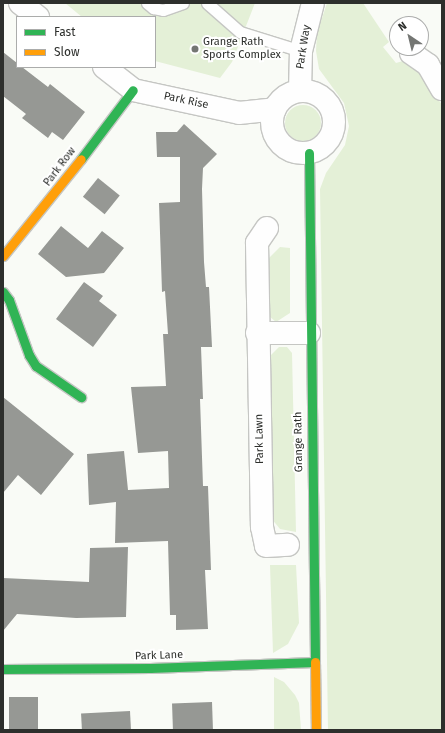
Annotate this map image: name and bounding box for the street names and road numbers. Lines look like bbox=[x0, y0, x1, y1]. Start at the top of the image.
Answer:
street label: Park Way bbox=[294, 24, 314, 70]
street label: Park Rise bbox=[162, 90, 210, 112]
street label: Park Row bbox=[41, 145, 79, 189]
street label: Grange Rath bbox=[292, 412, 306, 472]
street label: Park Lawn bbox=[253, 414, 267, 464]
street label: Park Lane bbox=[135, 649, 183, 663]

